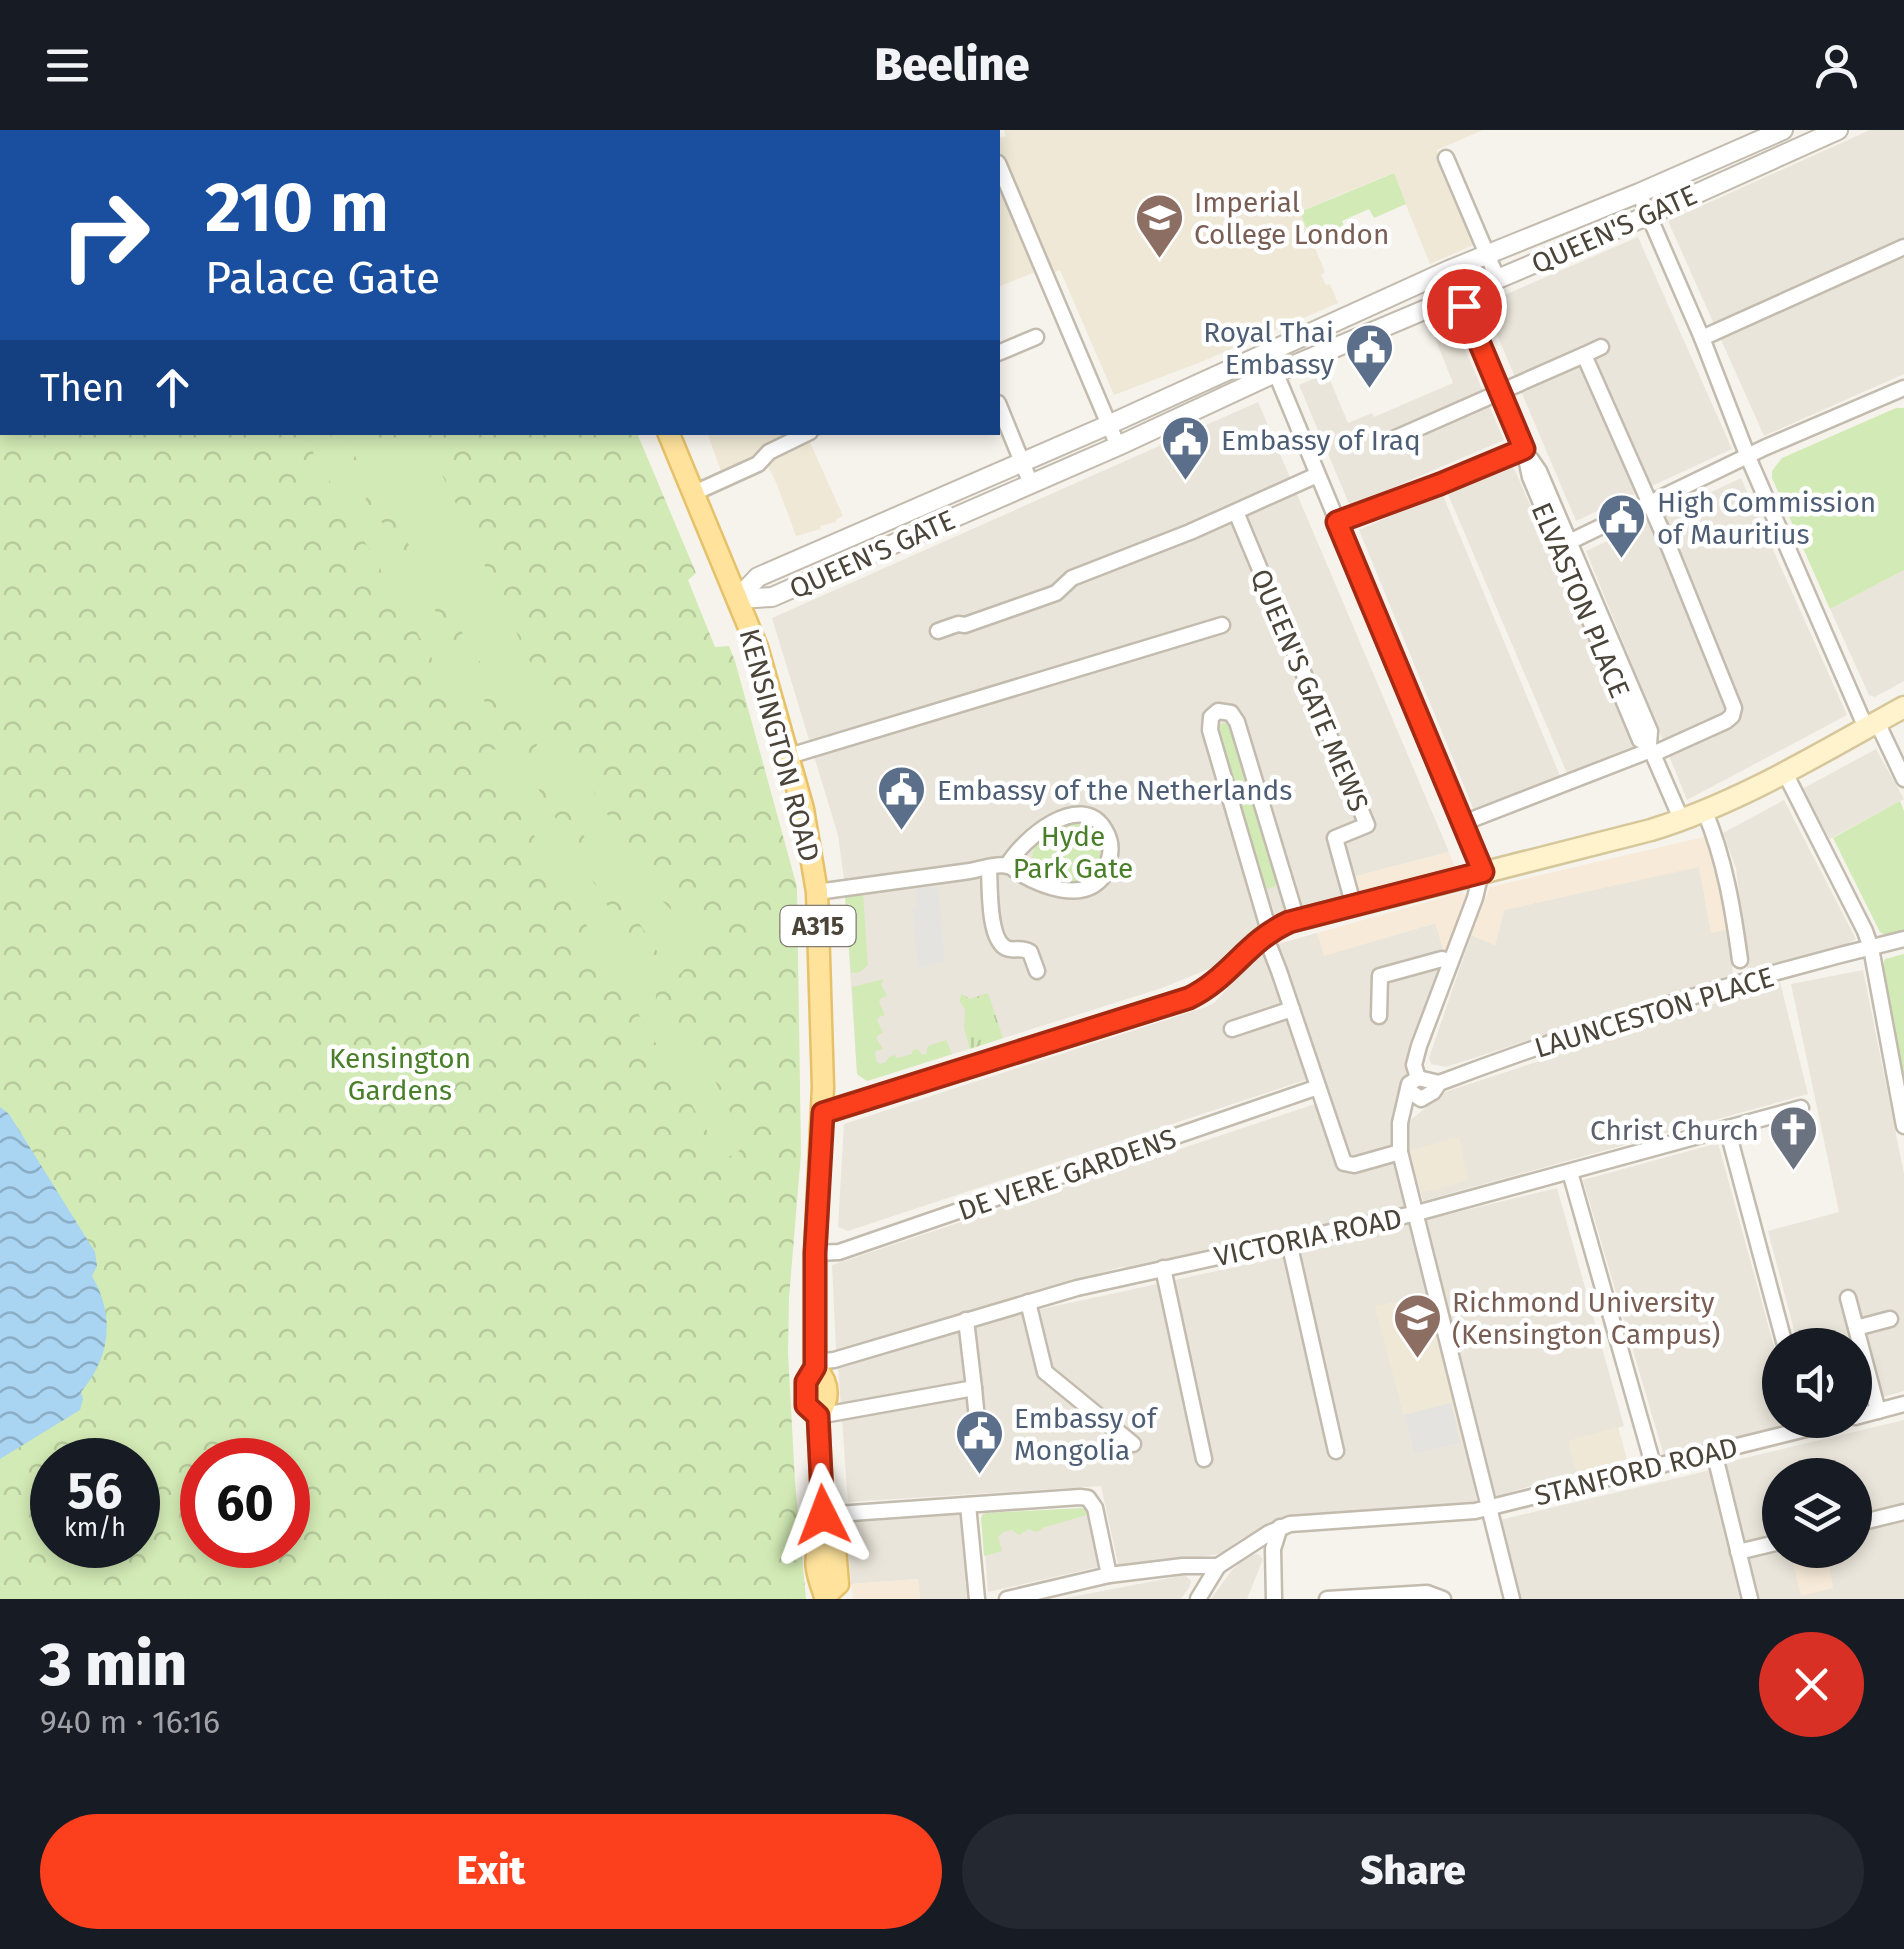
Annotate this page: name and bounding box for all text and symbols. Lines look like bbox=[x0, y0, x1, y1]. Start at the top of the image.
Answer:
icon: menu bbox=[40, 38, 95, 93]
text: Beeline bbox=[875, 38, 1029, 92]
icon: person bbox=[1809, 38, 1864, 93]
text: 210 m bbox=[205, 166, 389, 250]
icon: right bbox=[40, 170, 170, 300]
street label: QUEEN'S GATE bbox=[1526, 178, 1702, 281]
place label: Imperial College London bbox=[1194, 186, 1389, 251]
school or university icon: Imperial College London bbox=[1133, 192, 1185, 260]
text: Palace Gate bbox=[205, 251, 440, 305]
pin bbox=[1422, 264, 1507, 349]
icon: arrive bbox=[1437, 279, 1492, 334]
place label: Royal Thai Embassy bbox=[1203, 316, 1334, 381]
public building icon: Royal Thai Embassy bbox=[1343, 322, 1395, 390]
icon: ahead bbox=[145, 360, 200, 415]
text: Then bbox=[40, 365, 125, 411]
public building icon: Embassy of Iraq bbox=[1160, 414, 1212, 482]
place label: Embassy of Iraq bbox=[1221, 424, 1421, 457]
place label: High Commission of Mauritius bbox=[1657, 486, 1876, 551]
public building icon: High Commission of Mauritius bbox=[1596, 492, 1648, 560]
street label: ELVASTON PLACE bbox=[1525, 498, 1636, 703]
street label: QUEEN'S GATE bbox=[784, 503, 960, 606]
street label: QUEEN'S GATE MEWS bbox=[1244, 564, 1375, 816]
street label: KENSINGTON ROAD bbox=[733, 625, 826, 865]
public building icon: Embassy of the Netherlands bbox=[876, 764, 928, 832]
place label: Embassy of the Netherlands bbox=[937, 774, 1292, 807]
park label: Hyde Park Gate bbox=[1013, 820, 1133, 885]
road number: A315 bbox=[780, 906, 856, 946]
street label: LAUNCESTON PLACE bbox=[1531, 960, 1778, 1065]
park label: Kensington Gardens bbox=[329, 1042, 471, 1107]
church icon: Christ Church bbox=[1768, 1104, 1820, 1172]
place label: Christ Church bbox=[1590, 1114, 1759, 1147]
street label: DE VERE GARDENS bbox=[954, 1122, 1181, 1227]
street label: VICTORIA ROAD bbox=[1211, 1202, 1405, 1273]
place label: Richmond University (Kensington Campus) bbox=[1452, 1286, 1720, 1351]
school or university icon: Richmond University (Kensington Campus) bbox=[1391, 1292, 1443, 1360]
map controls bbox=[1762, 1328, 1872, 1568]
button: sound bbox=[1762, 1328, 1872, 1438]
place label: Embassy of Mongolia bbox=[1014, 1402, 1159, 1467]
public building icon: Embassy of Mongolia bbox=[953, 1408, 1005, 1476]
street label: STANFORD ROAD bbox=[1531, 1430, 1741, 1513]
speed limit sign: 60 bbox=[180, 1438, 310, 1568]
button: layers bbox=[1762, 1458, 1872, 1568]
text: 56 bbox=[67, 1461, 122, 1521]
position arrow bbox=[771, 1463, 875, 1567]
text: km/h bbox=[64, 1513, 126, 1543]
text: 3 min bbox=[40, 1629, 187, 1701]
button: close bbox=[1759, 1632, 1864, 1737]
text: 940 m · 16:16 bbox=[40, 1703, 220, 1741]
button: Exit bbox=[40, 1814, 942, 1929]
button: Share bbox=[962, 1814, 1864, 1929]

